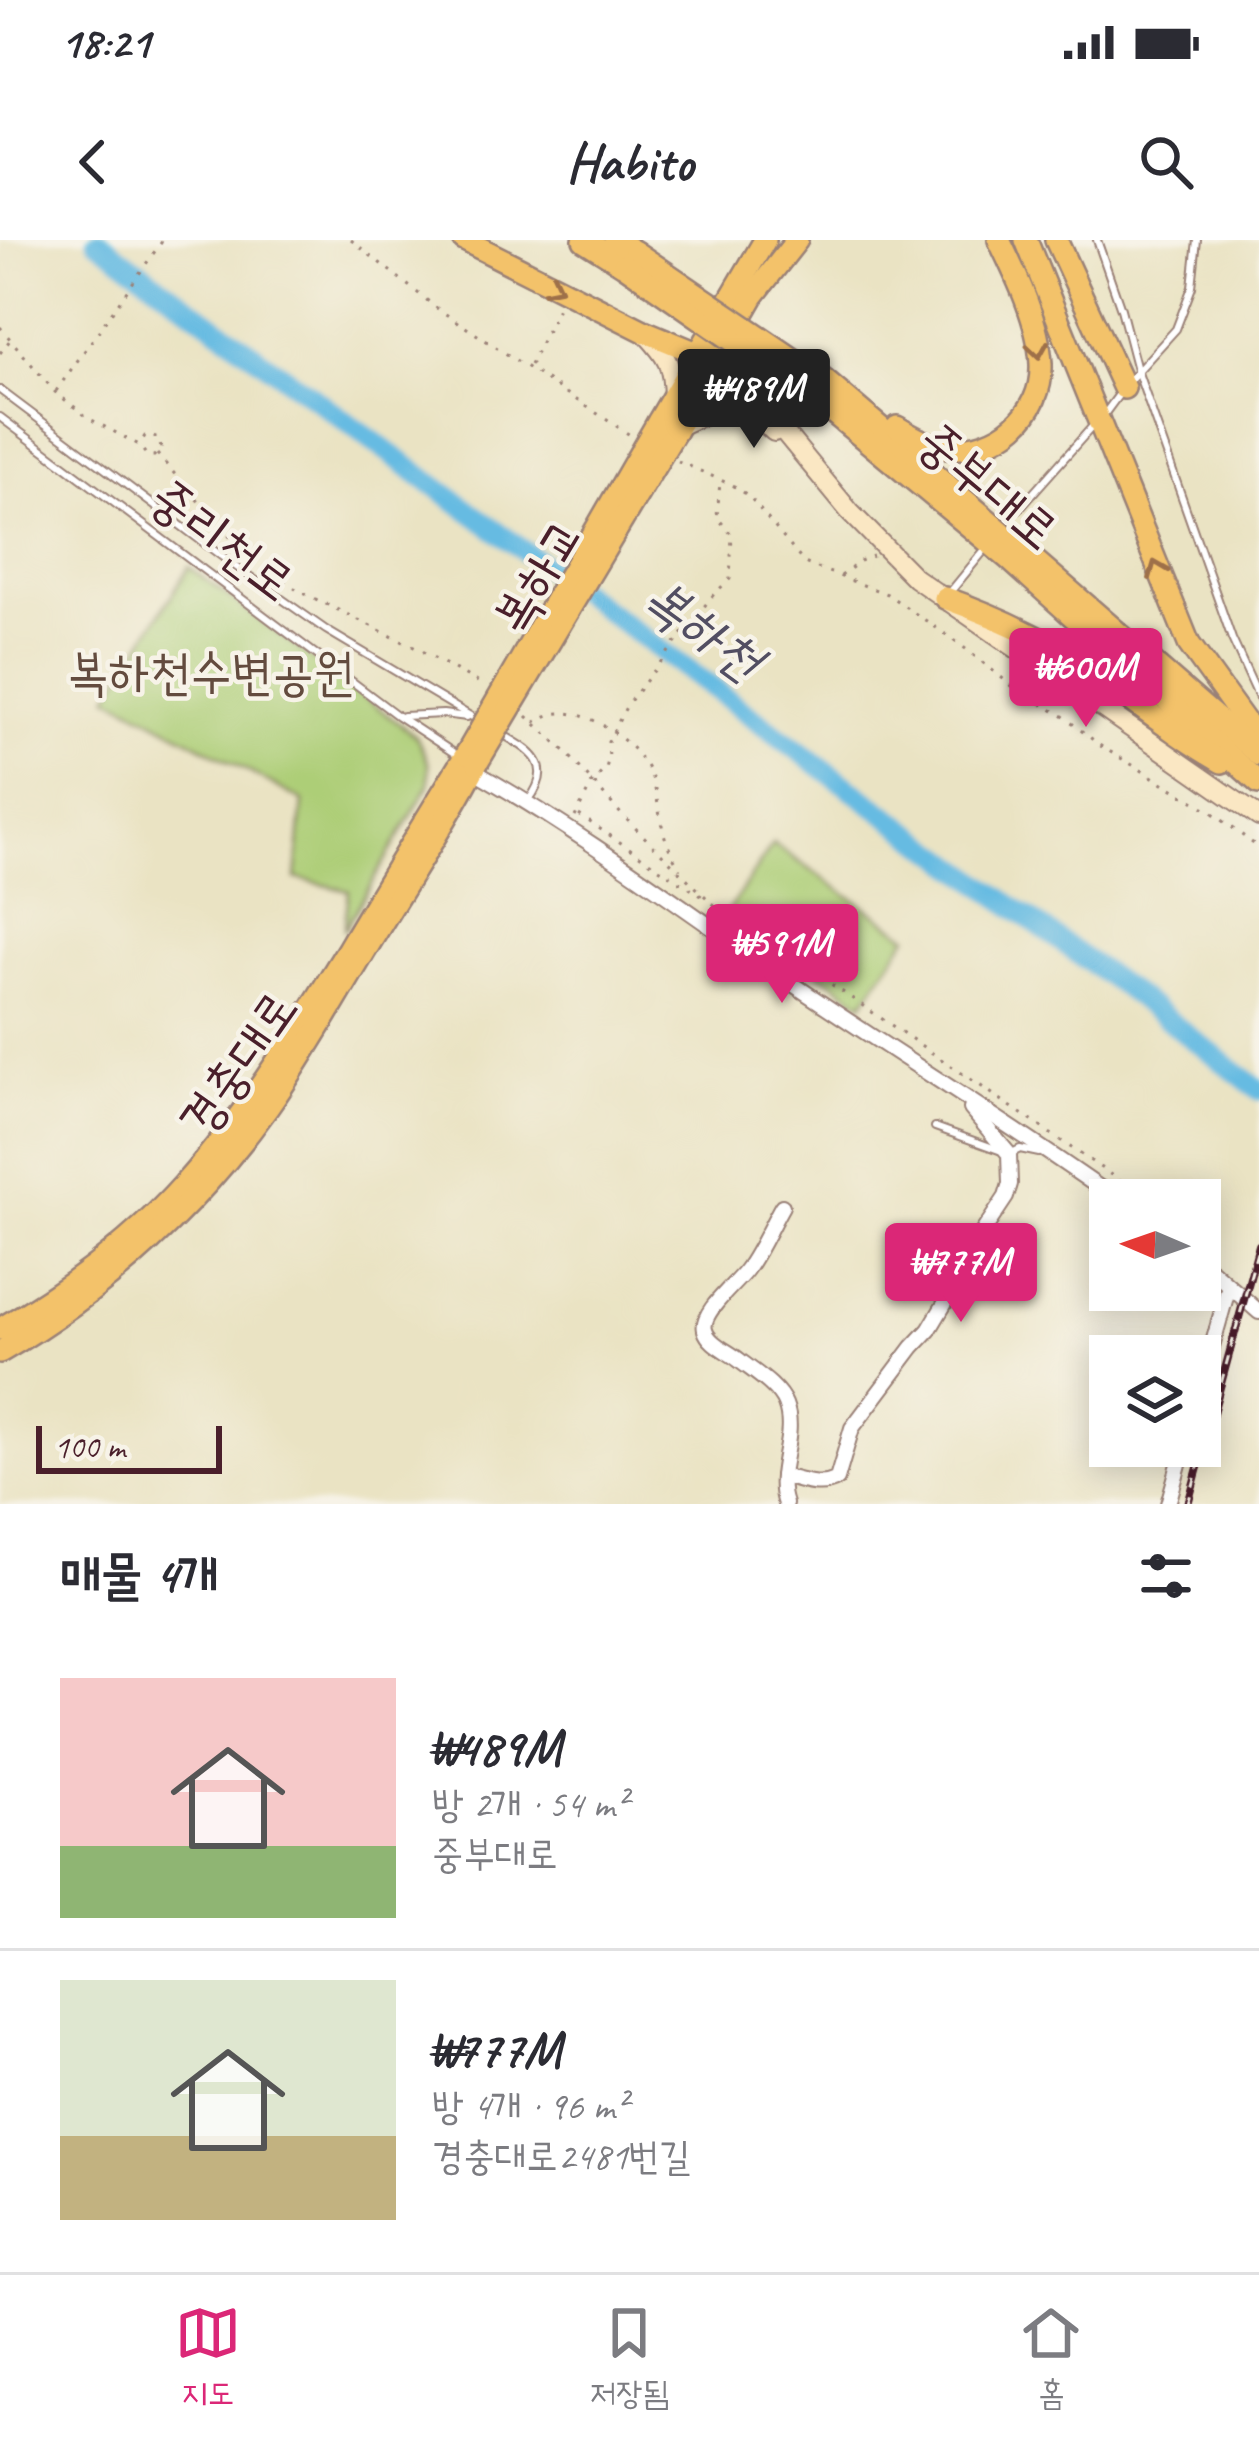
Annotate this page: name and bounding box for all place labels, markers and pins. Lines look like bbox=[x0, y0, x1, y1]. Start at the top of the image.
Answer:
pin: ₩489M bbox=[670, 349, 838, 451]
pin: ₩600M bbox=[1002, 628, 1170, 730]
pin: ₩591M bbox=[698, 904, 866, 1006]
pin: ₩777M bbox=[877, 1223, 1045, 1325]

